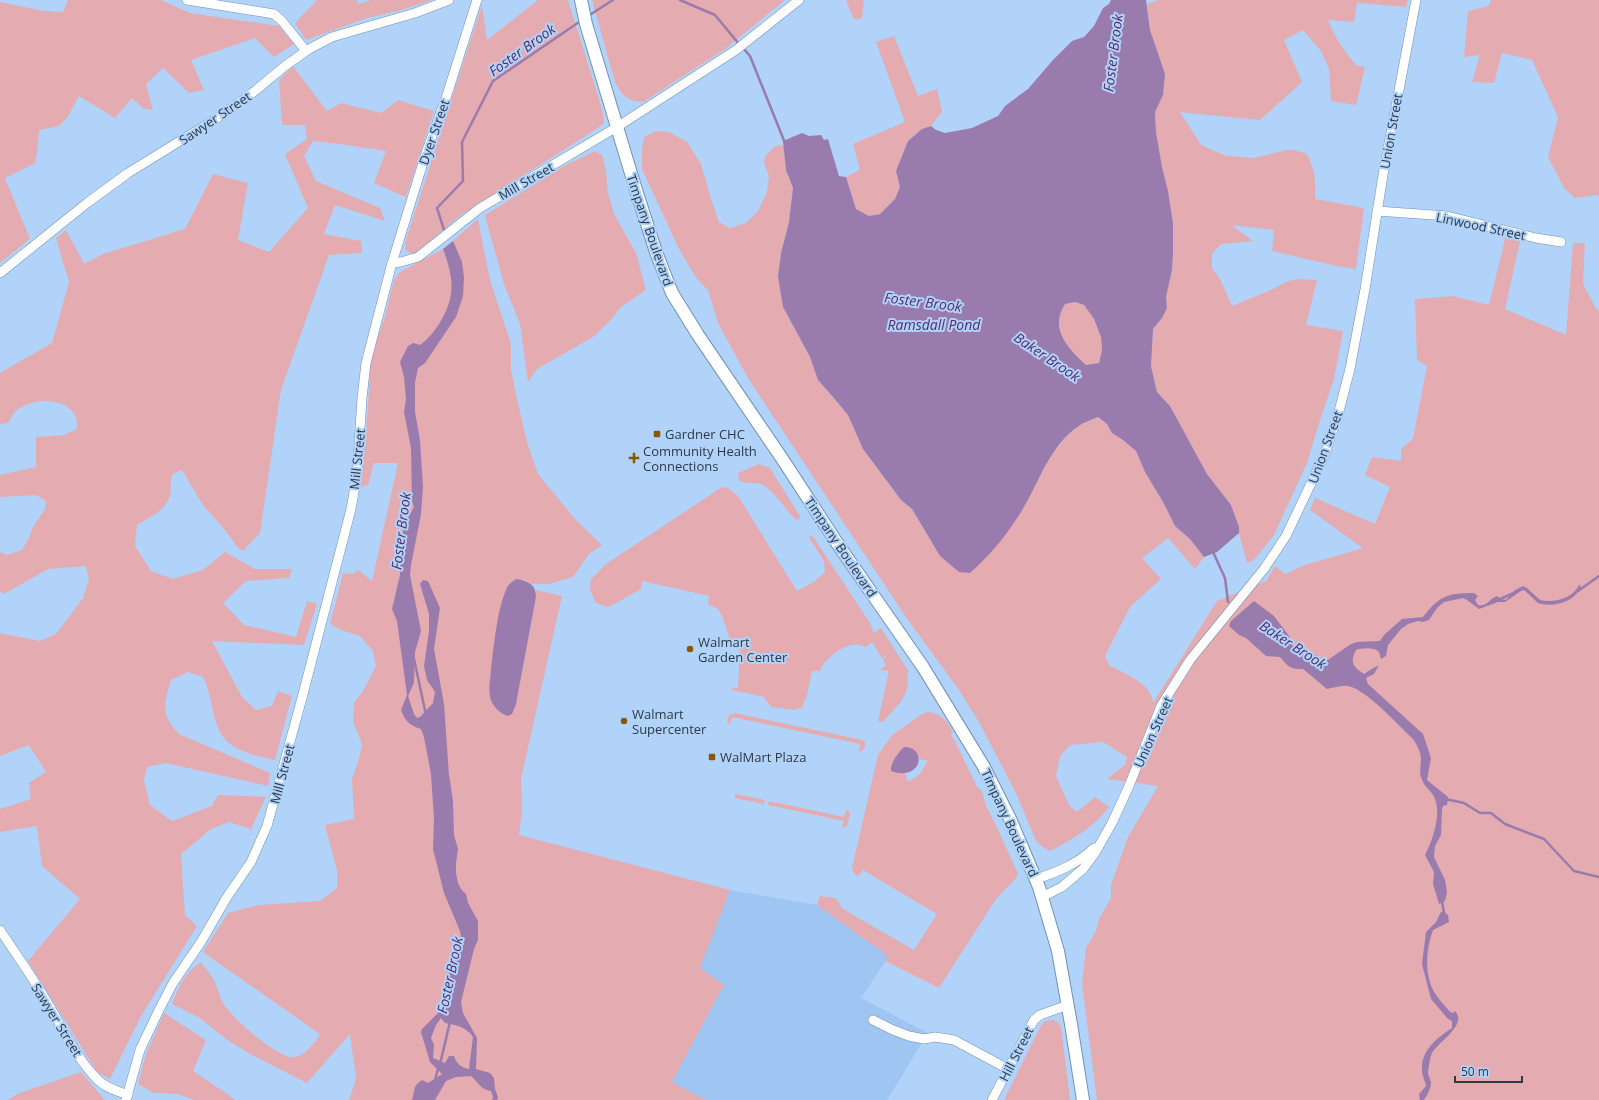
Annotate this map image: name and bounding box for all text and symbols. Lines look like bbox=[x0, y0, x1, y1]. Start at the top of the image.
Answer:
water label: Foster Brook bbox=[1098, 12, 1127, 93]
water label: Foster Brook bbox=[485, 18, 560, 80]
street label: Sawyer Street bbox=[175, 87, 255, 149]
street label: Union Street bbox=[1376, 92, 1407, 170]
street label: Dyer Street bbox=[414, 96, 454, 167]
street label: Mill Street bbox=[495, 158, 557, 204]
street label: Timpany Boulevard bbox=[622, 172, 678, 288]
street label: Linwood Street bbox=[1434, 208, 1528, 244]
water label: Foster Brook bbox=[883, 287, 964, 316]
water label: Ramsdall Pond bbox=[888, 315, 981, 334]
water label: Baker Brook bbox=[1011, 328, 1085, 386]
street label: Union Street bbox=[1304, 408, 1347, 486]
place label: Gardner CHC bbox=[665, 425, 745, 443]
street label: Mill Street bbox=[345, 427, 369, 490]
marker: Gardner CHC bbox=[652, 429, 662, 439]
place label: Community Health Connections bbox=[643, 442, 757, 475]
marker: Community Health Connections bbox=[628, 452, 640, 464]
water label: Foster Brook bbox=[386, 490, 415, 571]
street label: Timpany Boulevard bbox=[801, 493, 881, 601]
water label: Baker Brook bbox=[1256, 616, 1331, 674]
place label: Walmart Garden Center bbox=[698, 633, 788, 666]
marker: Walmart Garden Center bbox=[685, 644, 695, 654]
street label: Union Street bbox=[1129, 693, 1177, 770]
place label: Walmart Supercenter bbox=[632, 705, 707, 738]
marker: Walmart Supercenter bbox=[619, 716, 629, 726]
street label: Mill Street bbox=[265, 742, 299, 806]
place label: WalMart Plaza bbox=[720, 748, 806, 766]
marker: WalMart Plaza bbox=[707, 752, 717, 762]
street label: Timpany Boulevard bbox=[977, 766, 1043, 880]
water label: Foster Brook bbox=[432, 934, 467, 1015]
street label: Sawyer Street bbox=[27, 980, 87, 1060]
street label: Hill Street bbox=[995, 1023, 1038, 1084]
scale bar bbox=[1455, 1058, 1522, 1084]
text: 50 m bbox=[1461, 1063, 1489, 1080]

